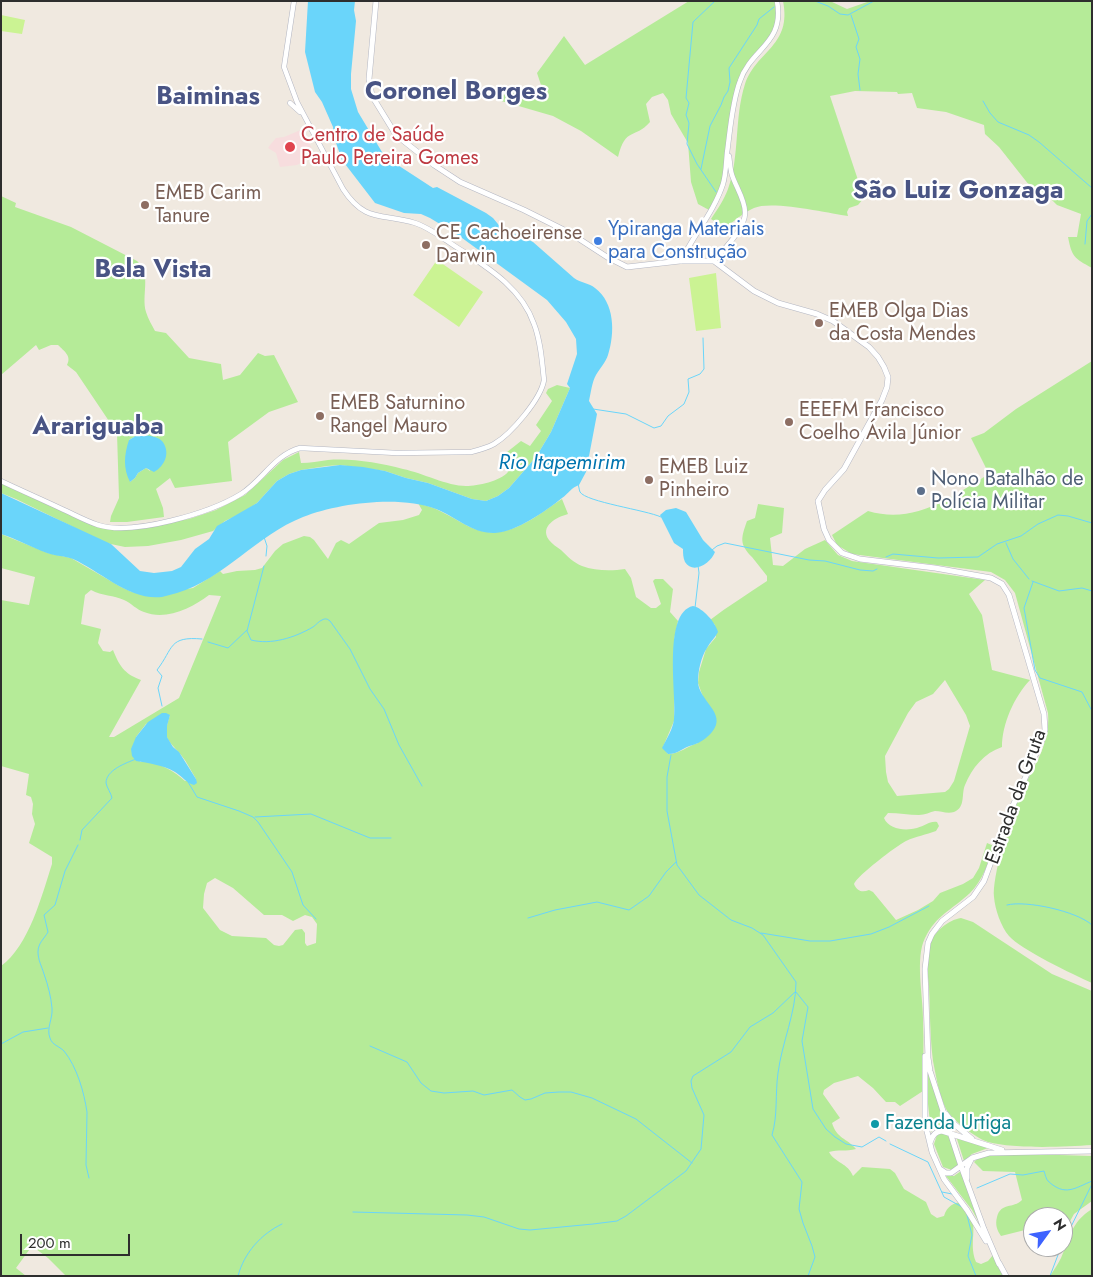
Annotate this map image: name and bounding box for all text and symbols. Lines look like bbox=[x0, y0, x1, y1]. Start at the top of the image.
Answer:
district label: Coronel Borges bbox=[365, 78, 547, 108]
district label: Baiminas bbox=[156, 83, 260, 113]
place label: Centro de Saúde Paulo Pereira Gomes bbox=[301, 124, 479, 171]
marker: Centro de Saúde Paulo Pereira Gomes bbox=[283, 140, 297, 154]
district label: São Luiz Gonzaga bbox=[853, 177, 1063, 207]
place label: EMEB Carim Tanure bbox=[155, 182, 261, 229]
marker: EMEB Carim Tanure bbox=[139, 199, 151, 211]
place label: Ypiranga Materiais para Construção bbox=[608, 218, 764, 265]
place label: CE Cachoeirense Darwin bbox=[436, 222, 582, 269]
marker: Ypiranga Materiais para Construção bbox=[592, 235, 604, 247]
marker: CE Cachoeirense Darwin bbox=[420, 239, 432, 251]
district label: Bela Vista bbox=[95, 256, 211, 286]
place label: EMEB Olga Dias da Costa Mendes bbox=[829, 300, 976, 347]
marker: EMEB Olga Dias da Costa Mendes bbox=[813, 317, 825, 329]
place label: EMEB Saturnino Rangel Mauro bbox=[330, 392, 465, 439]
place label: EEEFM Francisco Coelho Ávila Júnior bbox=[799, 399, 961, 446]
marker: EMEB Saturnino Rangel Mauro bbox=[314, 410, 326, 422]
district label: Arariguaba bbox=[32, 413, 164, 443]
marker: EEEFM Francisco Coelho Ávila Júnior bbox=[783, 416, 795, 428]
water label: Rio Itapemirim bbox=[498, 451, 626, 477]
place label: EMEB Luiz Pinheiro bbox=[659, 456, 748, 503]
place label: Nono Batalhão de Polícia Militar bbox=[931, 468, 1083, 515]
marker: EMEB Luiz Pinheiro bbox=[643, 474, 655, 486]
marker: Nono Batalhão de Polícia Militar bbox=[915, 485, 927, 497]
street label: Estrada da Gruta bbox=[981, 726, 1053, 868]
place label: Fazenda Urtiga bbox=[885, 1112, 1011, 1136]
marker: Fazenda Urtiga bbox=[869, 1118, 881, 1130]
north arrow bbox=[1023, 1207, 1073, 1257]
text: N bbox=[1048, 1215, 1071, 1235]
scale bar bbox=[22, 1224, 132, 1256]
text: 200 m bbox=[28, 1232, 71, 1254]

